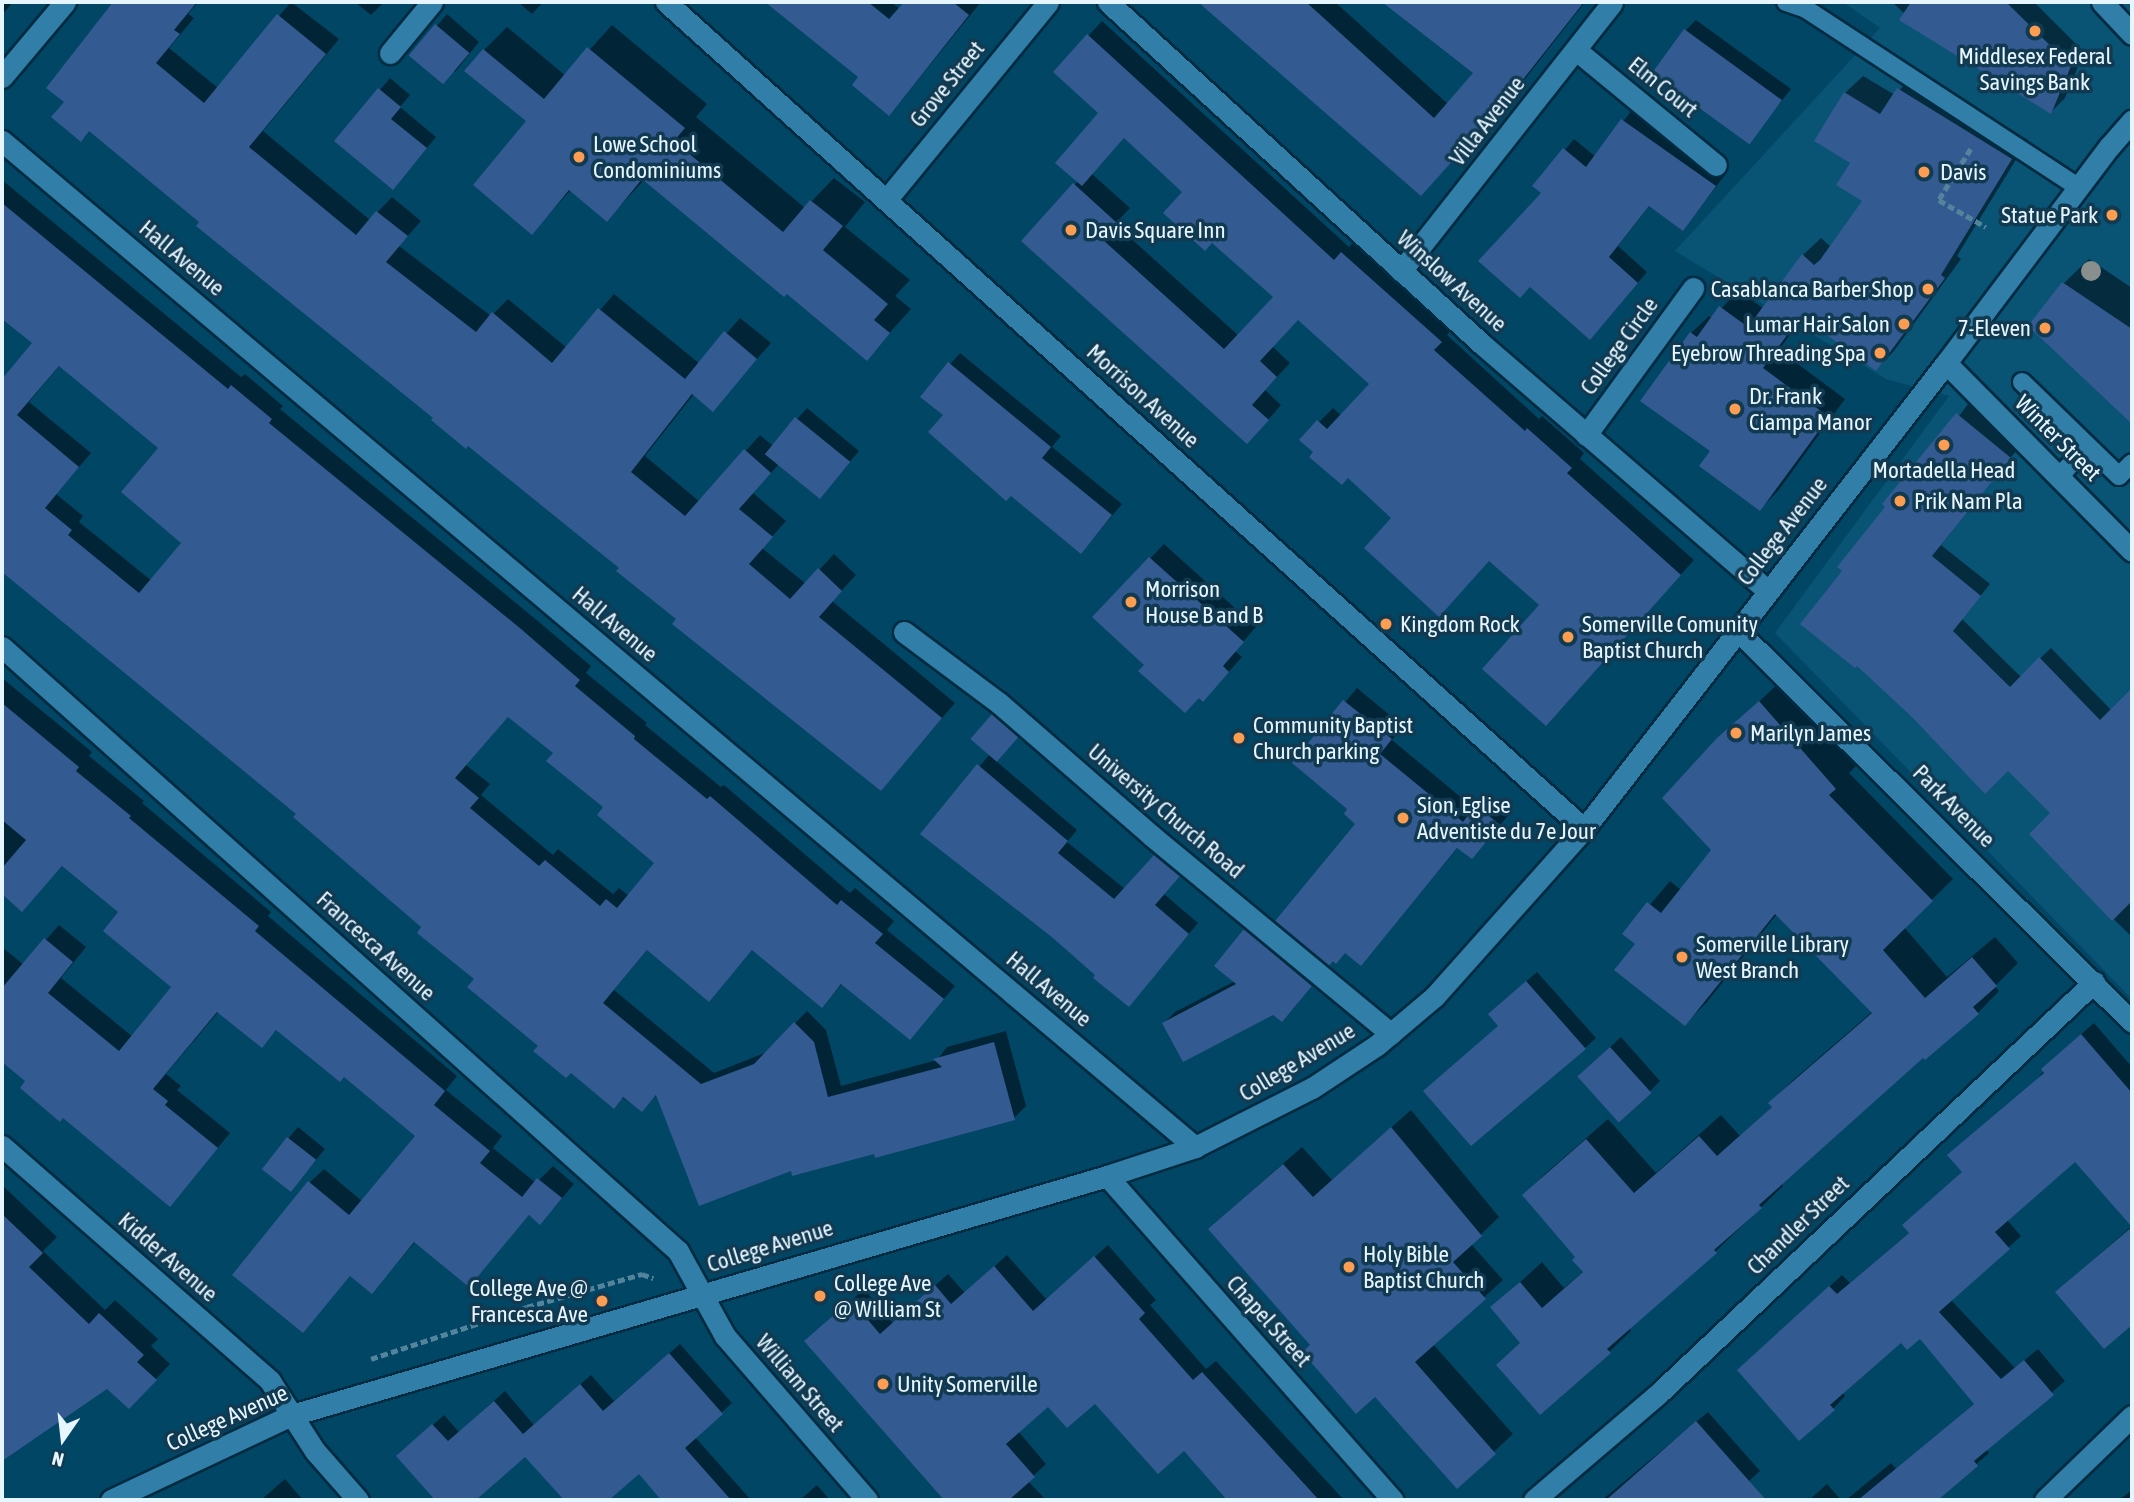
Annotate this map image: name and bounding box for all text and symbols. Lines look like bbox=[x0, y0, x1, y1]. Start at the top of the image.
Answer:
marker: Middlesex Federal Savings Bank bbox=[2027, 23, 2043, 39]
street label: Grove Street bbox=[904, 35, 990, 133]
place label: Middlesex Federal Savings Bank bbox=[1958, 42, 2112, 96]
street label: Elm Court bbox=[1623, 51, 1703, 123]
street label: Villa Avenue bbox=[1443, 71, 1531, 171]
place label: Lowe School Condominiums bbox=[593, 130, 721, 184]
marker: Lowe School Condominiums bbox=[571, 149, 587, 165]
place label: Davis bbox=[1940, 158, 1986, 186]
marker: Davis bbox=[1914, 162, 1934, 182]
place label: Statue Park bbox=[2001, 201, 2098, 229]
marker: Statue Park bbox=[2104, 207, 2120, 223]
street label: Hall Avenue bbox=[134, 214, 230, 302]
place label: Davis Square Inn bbox=[1085, 216, 1226, 244]
marker: Davis Square Inn bbox=[1063, 222, 1079, 238]
street label: Winslow Avenue bbox=[1391, 224, 1513, 338]
place label: Casablanca Barber Shop bbox=[1711, 275, 1914, 303]
marker: Casablanca Barber Shop bbox=[1920, 281, 1936, 297]
street label: College Circle bbox=[1574, 292, 1664, 400]
place label: Lumar Hair Salon bbox=[1745, 310, 1890, 338]
place label: 7-Eleven bbox=[1958, 314, 2031, 342]
marker: Lumar Hair Salon bbox=[1896, 316, 1912, 332]
marker: 7-Eleven bbox=[2037, 320, 2053, 336]
street label: Morrison Avenue bbox=[1081, 338, 1205, 454]
place label: Eyebrow Threading Spa bbox=[1671, 339, 1866, 367]
marker: Eyebrow Threading Spa bbox=[1872, 345, 1888, 361]
place label: Dr. Frank Ciampa Manor bbox=[1749, 382, 1871, 436]
street label: Winter Street bbox=[2009, 389, 2107, 487]
marker: Dr. Frank Ciampa Manor bbox=[1727, 401, 1743, 417]
marker: Mortadella Head bbox=[1936, 437, 1952, 453]
place label: Mortadella Head bbox=[1873, 456, 2015, 484]
street label: College Avenue bbox=[1731, 471, 1833, 591]
place label: Prik Nam Pla bbox=[1914, 487, 2023, 515]
marker: Prik Nam Pla bbox=[1892, 493, 1908, 509]
place label: Morrison House B and B bbox=[1145, 575, 1263, 629]
street label: Hall Avenue bbox=[567, 580, 663, 668]
marker: Morrison House B and B bbox=[1123, 594, 1139, 610]
place label: Kingdom Rock bbox=[1400, 610, 1520, 638]
place label: Somerville Comunity Baptist Church bbox=[1582, 610, 1758, 664]
marker: Kingdom Rock bbox=[1378, 616, 1394, 632]
marker: Somerville Comunity Baptist Church bbox=[1560, 629, 1576, 645]
place label: Community Baptist Church parking bbox=[1253, 711, 1413, 765]
place label: Marilyn James bbox=[1750, 719, 1871, 747]
marker: Marilyn James bbox=[1728, 725, 1744, 741]
marker: Community Baptist Church parking bbox=[1231, 730, 1247, 746]
street label: University Church Road bbox=[1082, 738, 1250, 884]
street label: Park Avenue bbox=[1907, 759, 2001, 853]
place label: Sion, Eglise Adventiste du 7e Jour bbox=[1417, 791, 1596, 845]
marker: Sion, Eglise Adventiste du 7e Jour bbox=[1395, 810, 1411, 826]
street label: Francesca Avenue bbox=[311, 886, 441, 1006]
place label: Somerville Library West Branch bbox=[1696, 930, 1849, 984]
street label: Hall Avenue bbox=[1001, 945, 1097, 1033]
marker: Somerville Library West Branch bbox=[1674, 949, 1690, 965]
street label: College Avenue bbox=[1234, 1017, 1360, 1107]
street label: Chandler Street bbox=[1741, 1170, 1855, 1280]
street label: Kidder Avenue bbox=[113, 1206, 223, 1308]
street label: College Avenue bbox=[704, 1214, 836, 1278]
place label: Holy Bible Baptist Church bbox=[1363, 1240, 1484, 1294]
marker: Holy Bible Baptist Church bbox=[1341, 1259, 1357, 1275]
place label: College Ave @ William St bbox=[834, 1269, 941, 1323]
street label: Chapel Street bbox=[1221, 1270, 1317, 1372]
place label: College Ave @ Francesca Ave bbox=[469, 1274, 588, 1328]
marker: College Ave @ William St bbox=[812, 1288, 828, 1304]
marker: College Ave @ Francesca Ave bbox=[594, 1293, 610, 1309]
street label: William Street bbox=[750, 1329, 850, 1437]
place label: Unity Somerville bbox=[897, 1370, 1038, 1398]
marker: Unity Somerville bbox=[875, 1376, 891, 1392]
street label: College Avenue bbox=[162, 1379, 292, 1457]
north arrow bbox=[28, 1404, 98, 1474]
text: N bbox=[50, 1447, 66, 1471]

